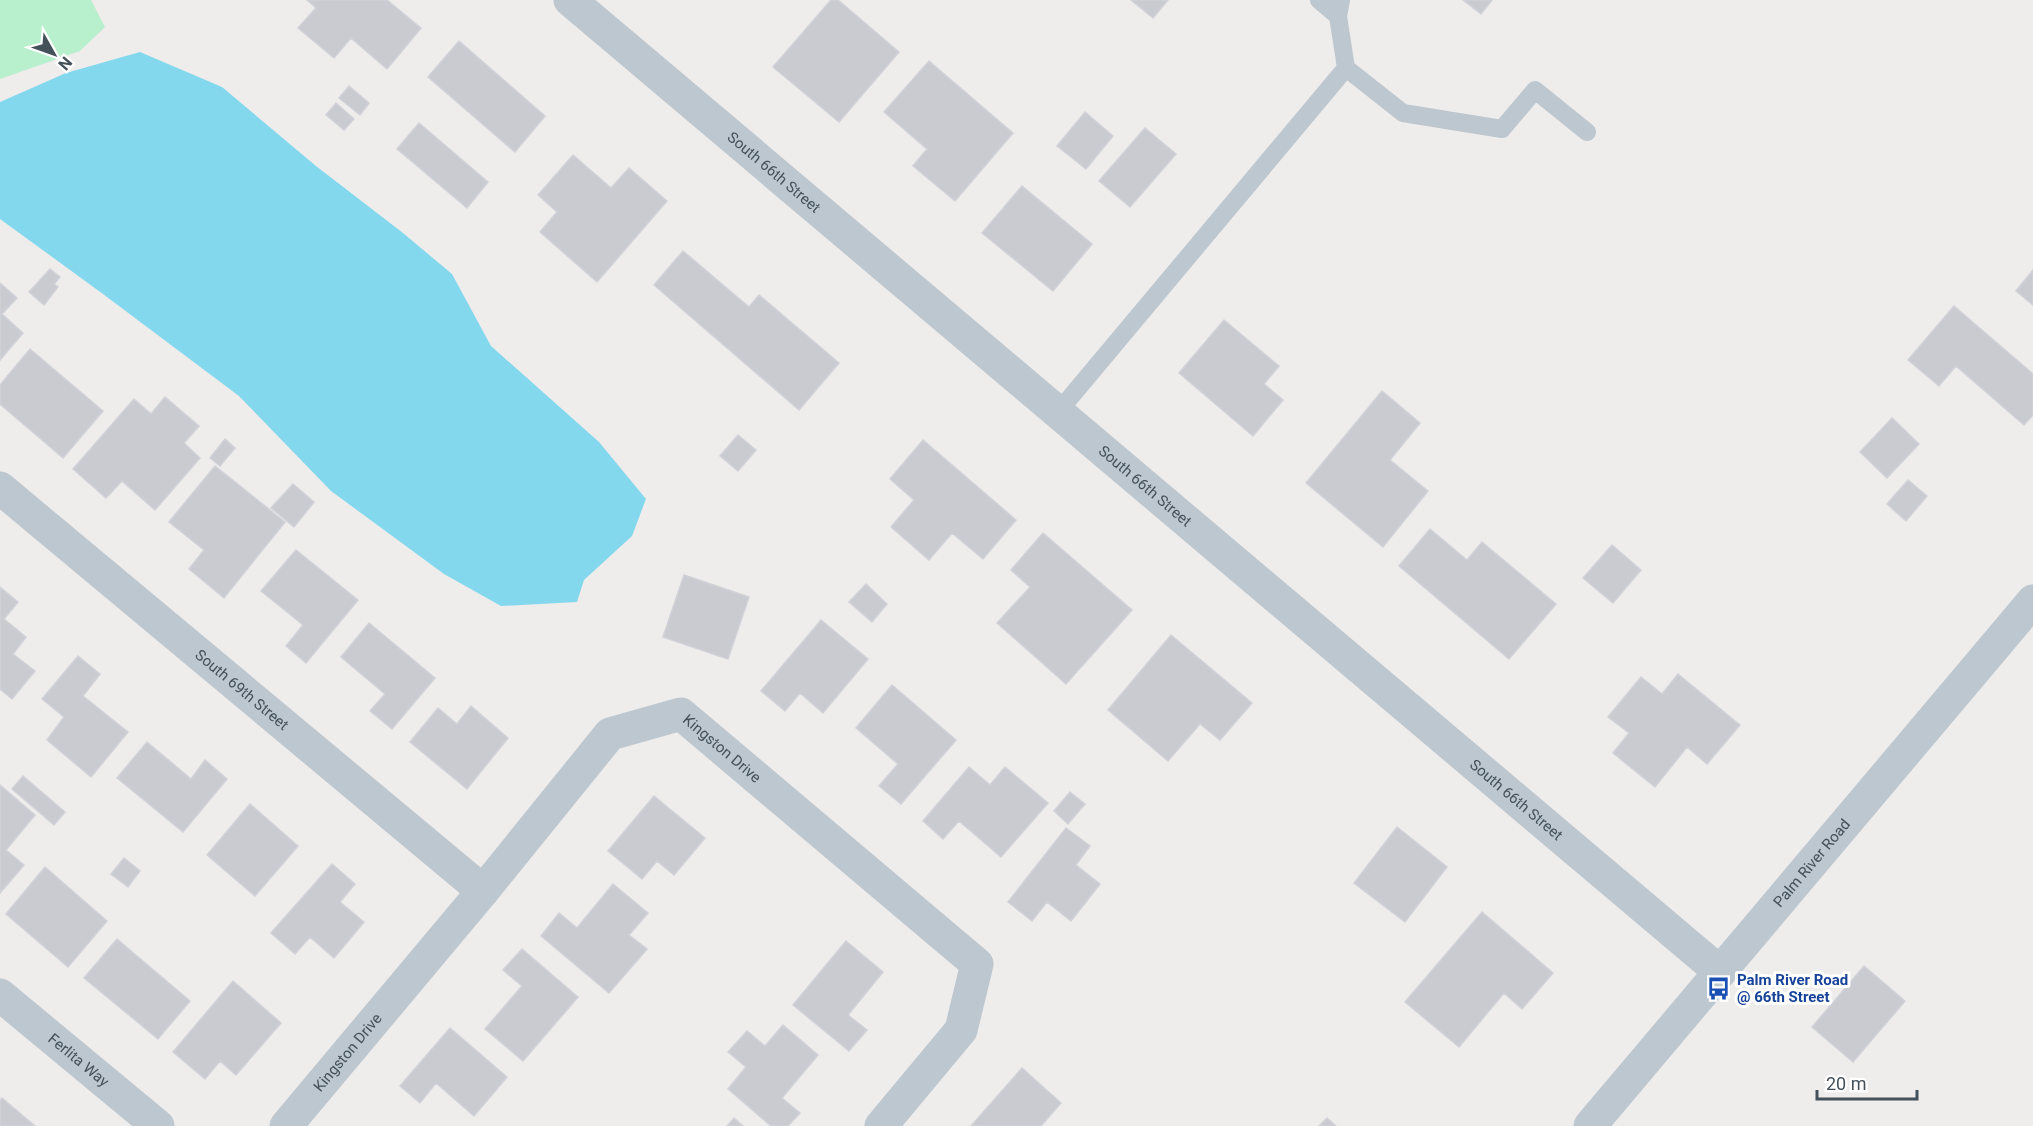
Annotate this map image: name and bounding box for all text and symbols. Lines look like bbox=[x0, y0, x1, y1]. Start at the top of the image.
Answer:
north arrow bbox=[24, 24, 84, 84]
text: N bbox=[54, 53, 76, 74]
street label: South 66th Street bbox=[724, 128, 824, 217]
street label: South 66th Street bbox=[1095, 442, 1195, 530]
street label: South 69th Street bbox=[192, 646, 292, 734]
street label: Kingston Drive bbox=[679, 711, 765, 787]
street label: South 66th Street bbox=[1466, 755, 1566, 844]
street label: Palm River Road bbox=[1770, 815, 1854, 911]
place label: Palm River Road @ 66th Street bbox=[1737, 971, 1848, 1006]
bus stop icon: Palm River Road @ 66th Street bbox=[1706, 976, 1732, 1002]
street label: Kingston Drive bbox=[310, 1010, 386, 1095]
street label: Ferlita Way bbox=[44, 1030, 113, 1091]
scale bar bbox=[1817, 1063, 1918, 1101]
text: 20 m bbox=[1826, 1073, 1866, 1094]

